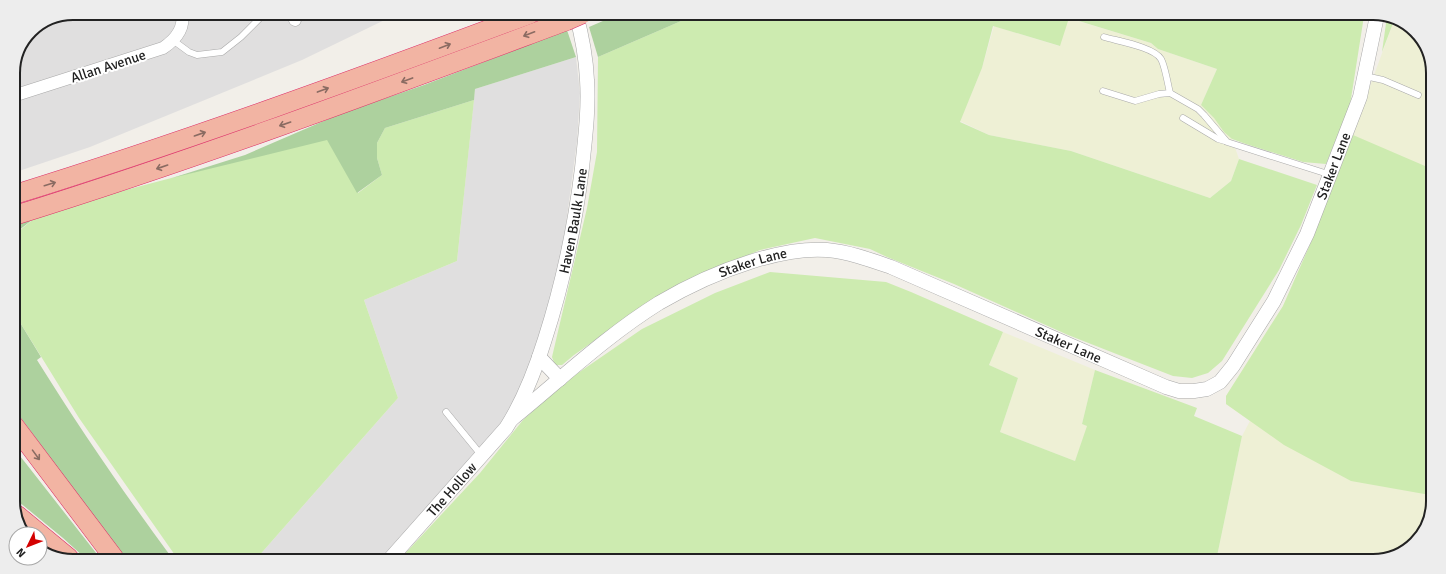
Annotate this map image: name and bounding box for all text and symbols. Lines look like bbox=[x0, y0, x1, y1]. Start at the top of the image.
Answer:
one-way arrow bbox=[524, 31, 536, 39]
one-way arrow bbox=[439, 41, 451, 49]
street label: Allan Avenue bbox=[68, 46, 148, 87]
one-way arrow bbox=[402, 76, 414, 84]
one-way arrow bbox=[316, 86, 328, 94]
one-way arrow bbox=[279, 121, 292, 128]
one-way arrow bbox=[194, 129, 206, 137]
street label: Staker Lane bbox=[1313, 130, 1355, 202]
one-way arrow bbox=[157, 163, 169, 171]
street label: Haven Baulk Lane bbox=[556, 167, 591, 275]
one-way arrow bbox=[44, 180, 57, 187]
street label: Staker Lane bbox=[716, 245, 788, 281]
street label: Staker Lane bbox=[1033, 323, 1104, 367]
one-way arrow bbox=[32, 449, 40, 460]
street label: The Hollow bbox=[424, 459, 480, 520]
north arrow bbox=[8, 526, 48, 566]
text: N bbox=[14, 545, 28, 560]

